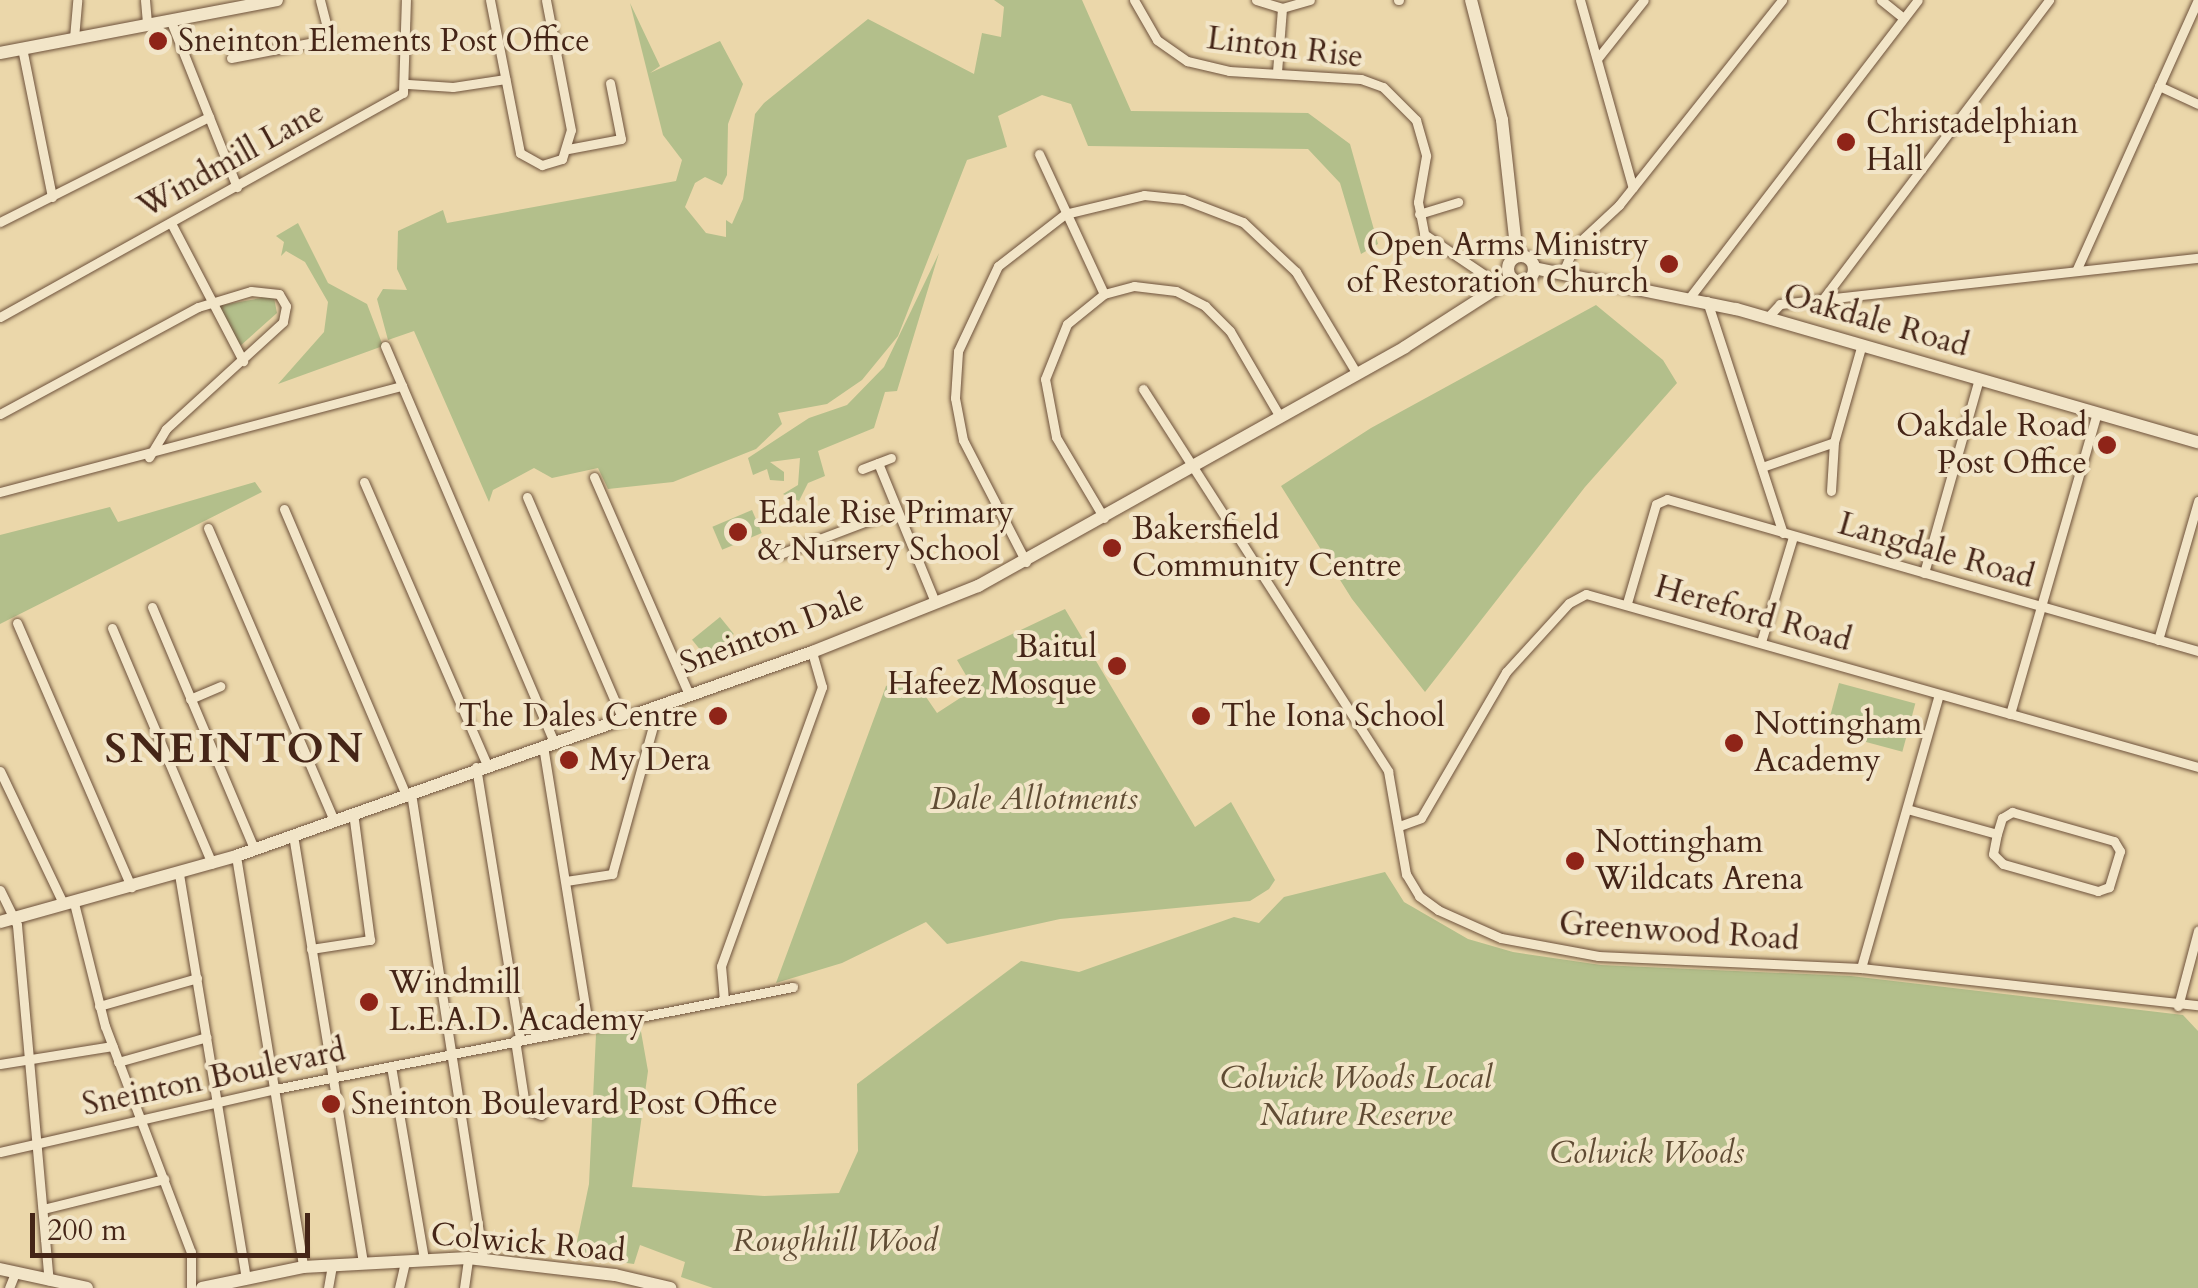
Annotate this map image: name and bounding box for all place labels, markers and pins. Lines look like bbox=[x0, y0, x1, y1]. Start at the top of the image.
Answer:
place label: Sneinton Elements Post Office bbox=[178, 22, 590, 60]
marker: Sneinton Elements Post Office bbox=[147, 30, 169, 52]
place label: Christadelphian Hall bbox=[1866, 105, 2079, 180]
marker: Christadelphian Hall bbox=[1835, 131, 1857, 153]
place label: Open Arms Ministry of Restoration Church bbox=[1346, 227, 1649, 302]
marker: Open Arms Ministry of Restoration Church bbox=[1658, 253, 1680, 275]
place label: Oakdale Road Post Office bbox=[1896, 408, 2087, 483]
marker: Oakdale Road Post Office bbox=[2096, 434, 2118, 456]
place label: Edale Rise Primary & Nursery School bbox=[758, 495, 1014, 570]
place label: Bakersfield Community Centre bbox=[1132, 511, 1402, 586]
marker: Edale Rise Primary & Nursery School bbox=[727, 521, 749, 543]
marker: Bakersfield Community Centre bbox=[1101, 537, 1123, 559]
place label: Baitul Hafeez Mosque bbox=[887, 629, 1097, 704]
marker: Baitul Hafeez Mosque bbox=[1106, 655, 1128, 677]
place label: The Dales Centre bbox=[459, 697, 698, 735]
place label: The Iona School bbox=[1221, 697, 1445, 735]
marker: The Dales Centre bbox=[707, 705, 729, 727]
marker: The Iona School bbox=[1190, 705, 1212, 727]
place label: Nottingham Academy bbox=[1754, 706, 1922, 781]
marker: Nottingham Academy bbox=[1723, 732, 1745, 754]
place label: My Dera bbox=[589, 741, 711, 779]
marker: My Dera bbox=[558, 749, 580, 771]
place label: Nottingham Wildcats Arena bbox=[1595, 824, 1803, 899]
marker: Nottingham Wildcats Arena bbox=[1564, 850, 1586, 872]
place label: Windmill L.E.A.D. Academy bbox=[389, 965, 645, 1040]
marker: Windmill L.E.A.D. Academy bbox=[358, 991, 380, 1013]
place label: Sneinton Boulevard Post Office bbox=[351, 1085, 778, 1123]
marker: Sneinton Boulevard Post Office bbox=[320, 1093, 342, 1115]

